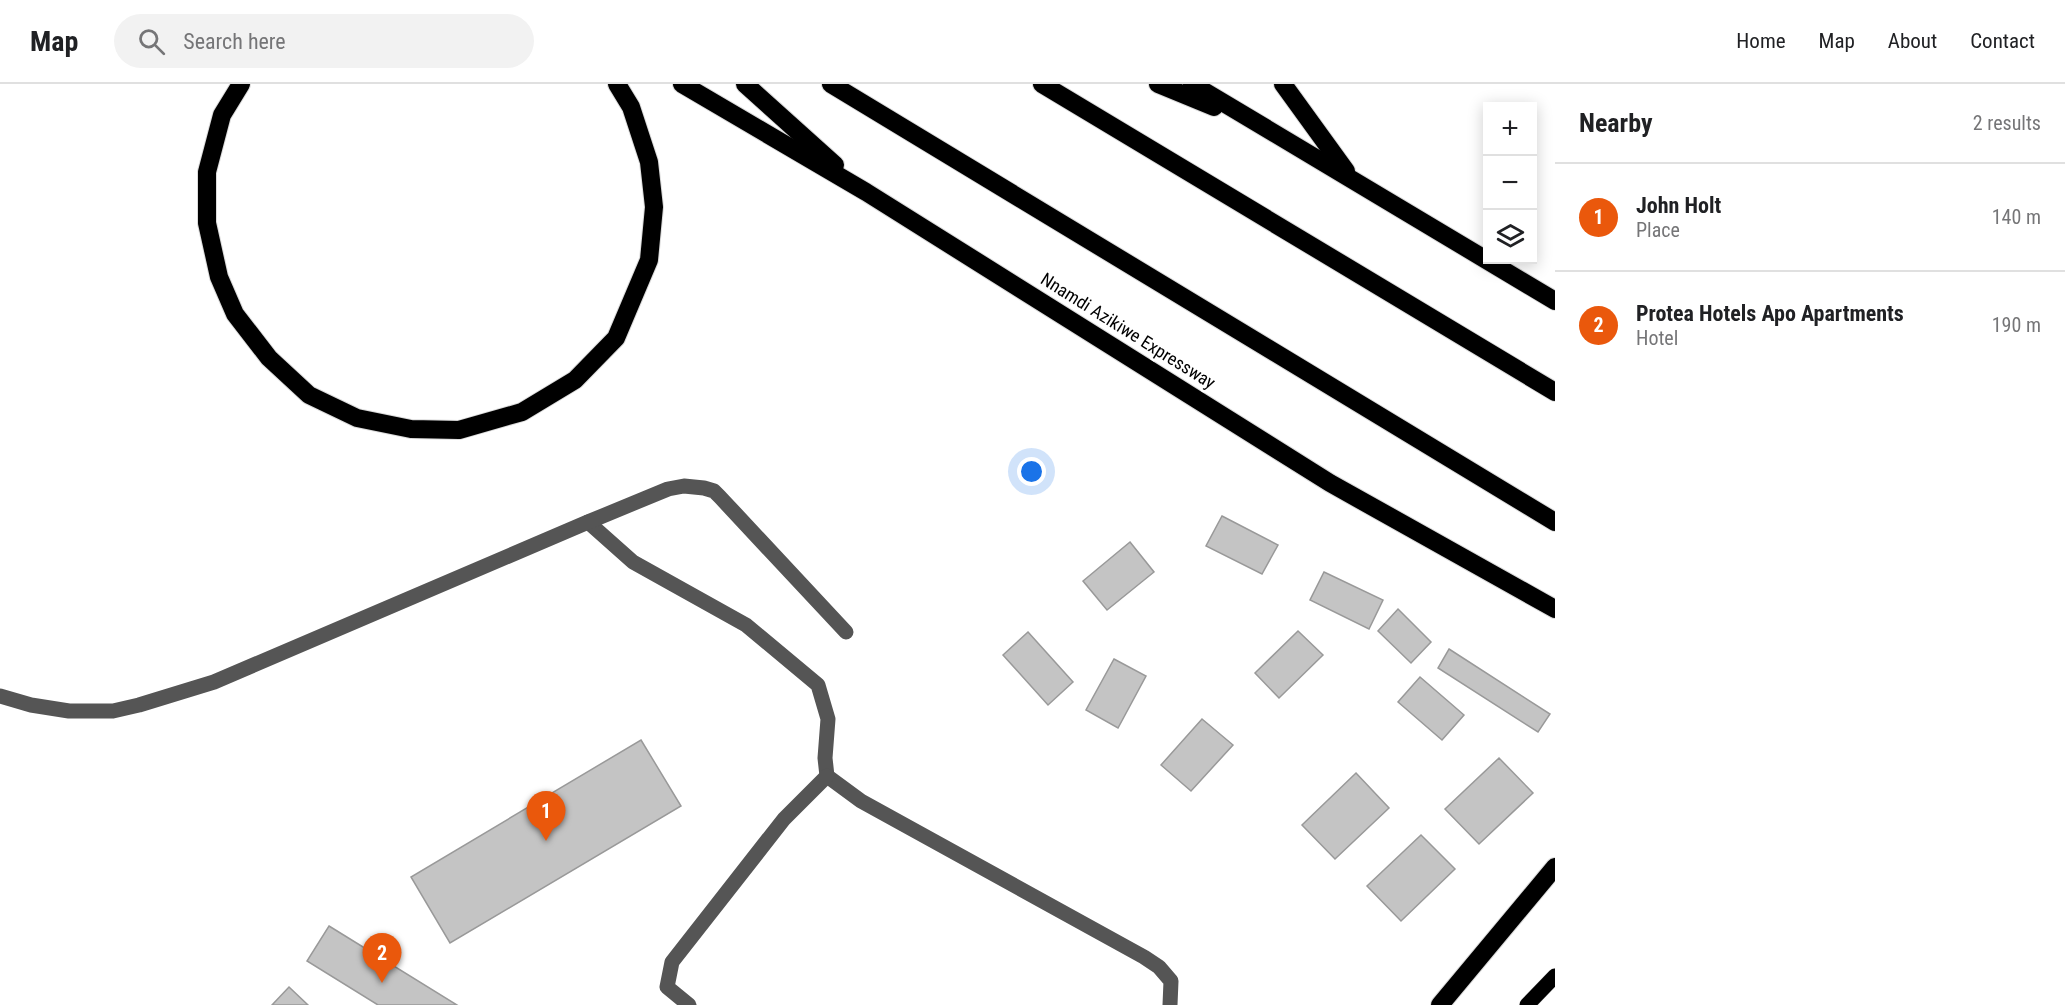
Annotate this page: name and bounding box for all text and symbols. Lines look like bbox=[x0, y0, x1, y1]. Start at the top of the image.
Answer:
search box bbox=[114, 14, 534, 68]
text: Map bbox=[30, 25, 78, 58]
icon: search bbox=[135, 25, 168, 58]
text: Search here bbox=[183, 29, 286, 54]
text: Home bbox=[1736, 29, 1786, 53]
text: Map bbox=[1819, 29, 1855, 53]
text: About bbox=[1888, 29, 1937, 53]
text: Contact bbox=[1970, 29, 2035, 53]
map controls bbox=[1483, 102, 1537, 264]
button: + bbox=[1483, 102, 1537, 156]
text: Nearby bbox=[1579, 108, 1653, 138]
text: 2 results bbox=[1973, 111, 2041, 135]
button: − bbox=[1483, 156, 1537, 210]
text: John Holt bbox=[1636, 193, 1721, 218]
text: 1 bbox=[1593, 205, 1604, 229]
text: 140 m bbox=[1992, 205, 2041, 229]
button: layers bbox=[1483, 210, 1537, 264]
text: Place bbox=[1636, 218, 1680, 242]
street label: Nnamdi Azikiwe Expressway bbox=[1037, 268, 1220, 393]
text: Protea Hotels Apo Apartments bbox=[1636, 301, 1904, 326]
text: 2 bbox=[1593, 313, 1604, 337]
text: 190 m bbox=[1992, 313, 2041, 337]
text: Hotel bbox=[1636, 326, 1678, 350]
your location bbox=[1017, 457, 1046, 486]
pin: 1 bbox=[526, 792, 566, 841]
pin: 2 bbox=[362, 934, 401, 983]

